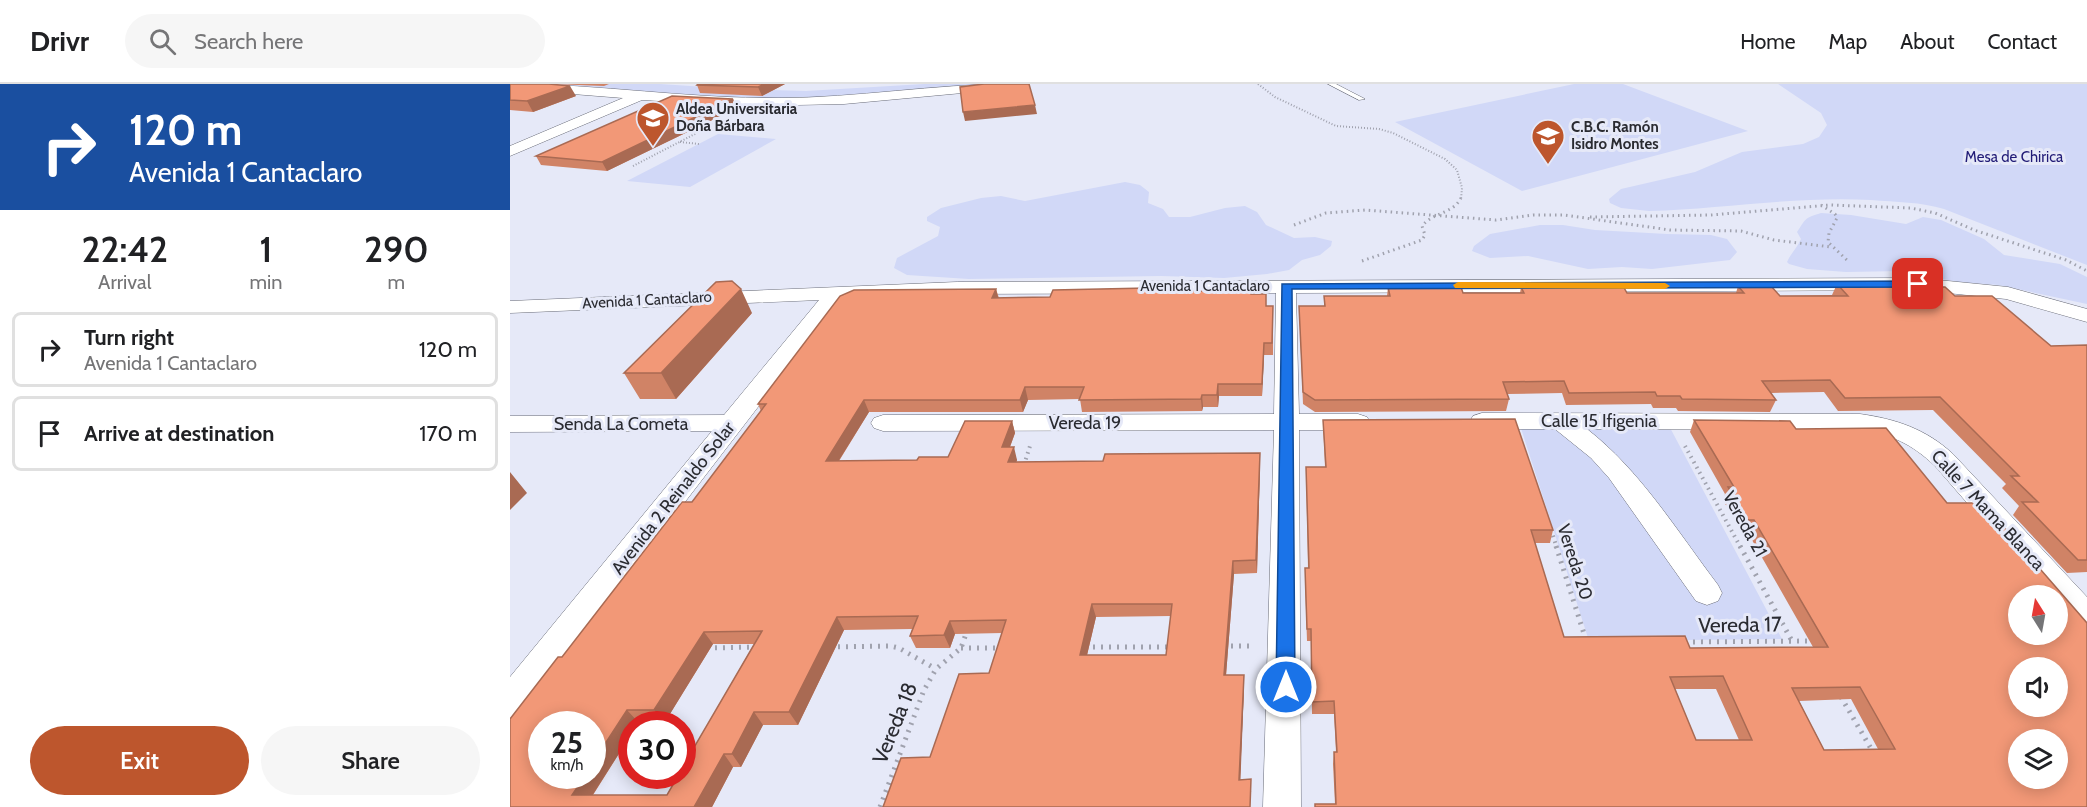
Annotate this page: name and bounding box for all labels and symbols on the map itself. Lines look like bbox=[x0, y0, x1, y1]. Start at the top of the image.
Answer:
school or university icon: Aldea Universitaria Doña Bárbara bbox=[635, 100, 671, 147]
place label: Aldea Universitaria Doña Bárbara bbox=[676, 100, 798, 135]
school or university icon: C.B.C. Ramón Isidro Montes bbox=[1530, 118, 1566, 165]
place label: C.B.C. Ramón Isidro Montes bbox=[1571, 118, 1659, 153]
park label: Mesa de Chirica bbox=[1965, 148, 2064, 166]
pin bbox=[1892, 258, 1943, 309]
street label: Avenida 1 Cantaclaro bbox=[1140, 277, 1270, 295]
street label: Avenida 1 Cantaclaro bbox=[582, 288, 712, 312]
street label: Calle 15 Ifigenia bbox=[1541, 410, 1657, 432]
street label: Vereda 19 bbox=[1049, 412, 1121, 434]
street label: Senda La Cometa bbox=[554, 413, 689, 435]
street label: Avenida 2 Reinaldo Solar bbox=[607, 417, 740, 579]
street label: Calle 7 Mama Blanca bbox=[1927, 445, 2050, 575]
street label: Vereda 21 bbox=[1718, 487, 1772, 561]
street label: Vereda 20 bbox=[1552, 521, 1598, 603]
north arrow bbox=[2008, 585, 2068, 645]
street label: Vereda 17 bbox=[1698, 611, 1782, 638]
position arrow bbox=[1254, 655, 1318, 719]
street label: Vereda 18 bbox=[867, 679, 922, 767]
speed limit sign: 30 bbox=[618, 711, 696, 789]

